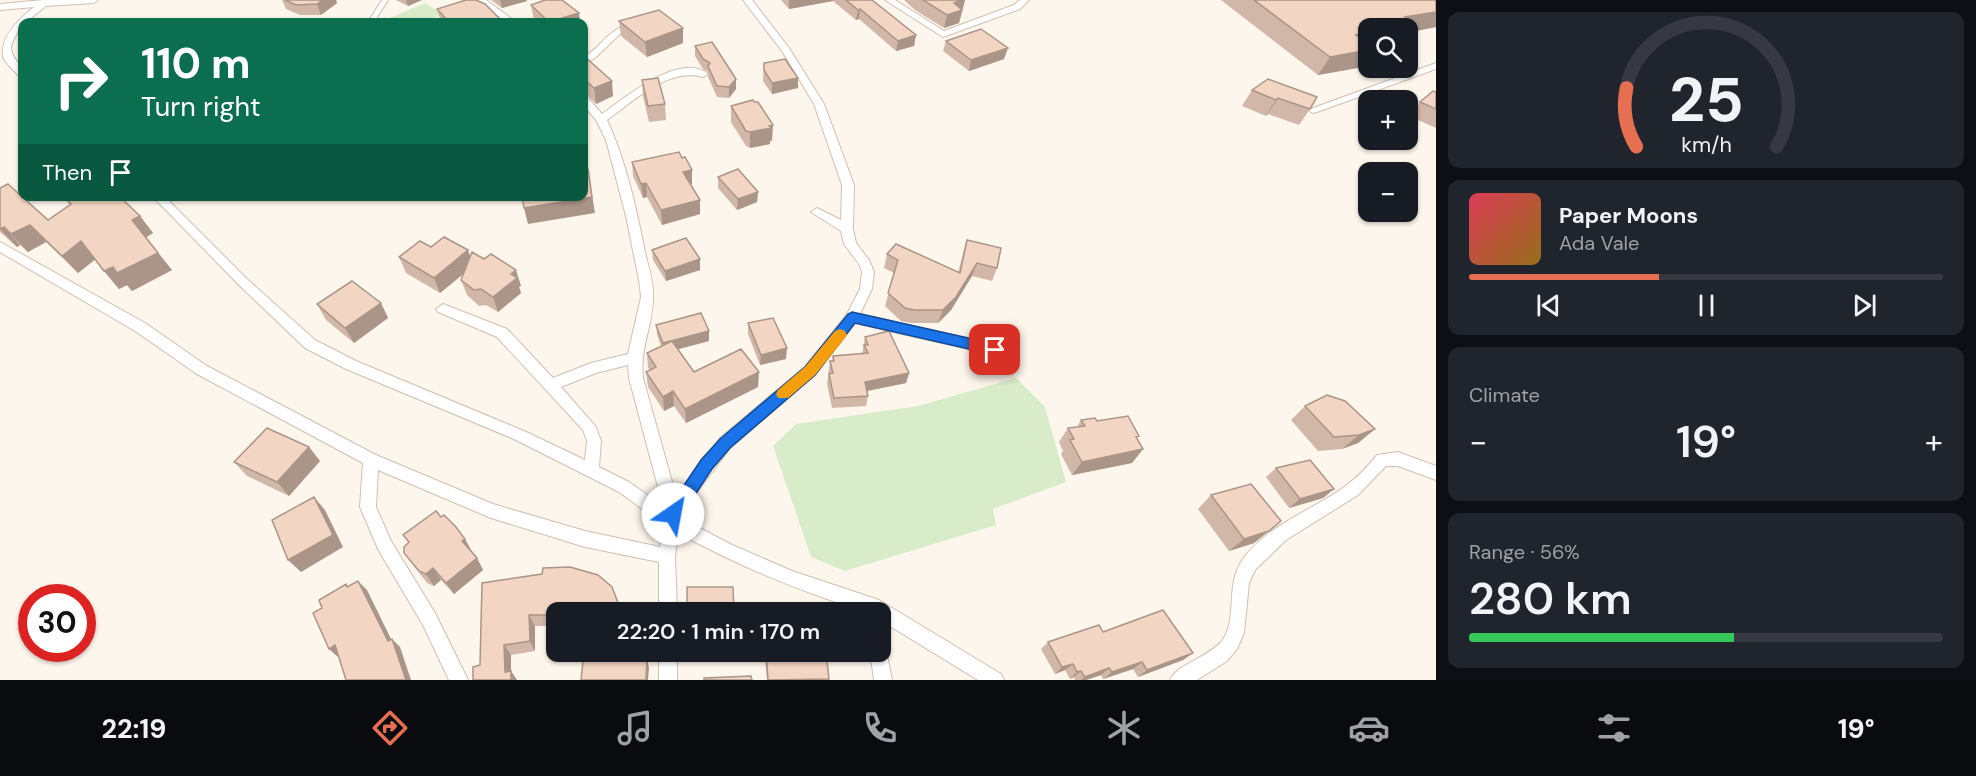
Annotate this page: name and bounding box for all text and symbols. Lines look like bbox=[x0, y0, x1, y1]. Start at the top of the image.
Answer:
map controls bbox=[1358, 18, 1418, 222]
button: search bbox=[1358, 18, 1418, 78]
text: 110 m bbox=[141, 36, 251, 91]
icon: right bbox=[42, 42, 120, 120]
text: 25 bbox=[1669, 59, 1743, 140]
text: Turn right bbox=[141, 89, 261, 124]
button: + bbox=[1358, 90, 1418, 150]
text: km/h bbox=[1681, 131, 1731, 159]
icon: arrive bbox=[104, 156, 137, 189]
text: Then bbox=[42, 158, 92, 187]
button: − bbox=[1358, 162, 1418, 222]
text: Paper Moons bbox=[1559, 201, 1698, 230]
text: Ada Vale bbox=[1559, 230, 1639, 256]
icon: previous bbox=[1532, 289, 1565, 322]
icon: pause bbox=[1690, 289, 1723, 322]
icon: next bbox=[1848, 289, 1881, 322]
pin bbox=[969, 324, 1020, 375]
icon: arrive bbox=[978, 333, 1011, 366]
text: Climate bbox=[1469, 382, 1540, 408]
text: 19° bbox=[1676, 412, 1736, 471]
text: − bbox=[1469, 420, 1487, 463]
text: + bbox=[1925, 420, 1943, 463]
position arrow bbox=[641, 482, 705, 546]
text: Range · 56% bbox=[1469, 539, 1580, 565]
text: 280 km bbox=[1469, 569, 1632, 628]
speed limit sign: 30 bbox=[18, 584, 96, 662]
text: 22:20 · 1 min · 170 m bbox=[617, 617, 820, 646]
icon: directions bbox=[369, 707, 411, 749]
icon: music bbox=[614, 707, 656, 749]
icon: phone bbox=[859, 707, 901, 749]
icon: climate bbox=[1103, 707, 1145, 749]
icon: car bbox=[1348, 707, 1390, 749]
icon: filters bbox=[1593, 707, 1635, 749]
text: 22:19 bbox=[101, 711, 166, 746]
text: 19° bbox=[1838, 711, 1875, 746]

